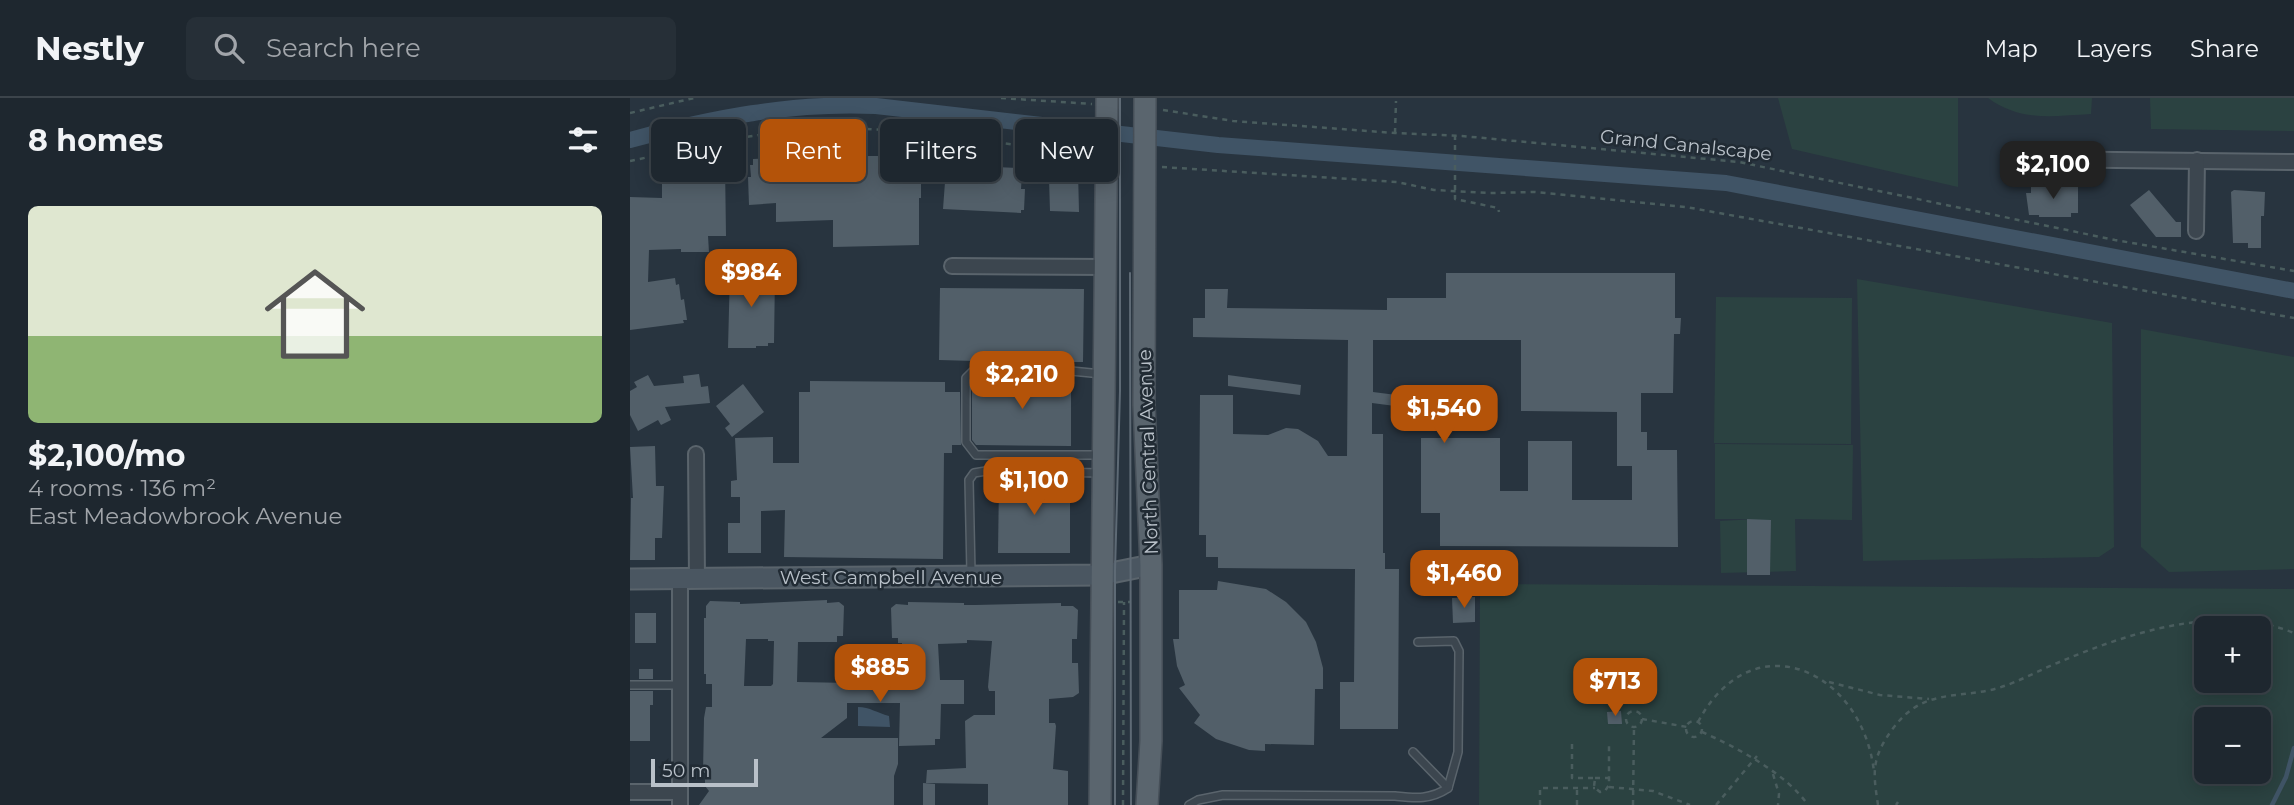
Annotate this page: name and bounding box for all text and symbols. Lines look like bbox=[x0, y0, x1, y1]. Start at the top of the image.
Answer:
search box bbox=[186, 17, 676, 80]
text: Nestly bbox=[35, 28, 144, 68]
icon: search bbox=[210, 29, 248, 67]
text: Search here bbox=[266, 32, 421, 64]
text: Map bbox=[1984, 34, 2038, 63]
text: Layers bbox=[2076, 34, 2152, 63]
text: Share bbox=[2190, 34, 2259, 63]
chip: Buy bbox=[651, 119, 746, 182]
chip: Rent bbox=[760, 119, 866, 182]
chip: Filters bbox=[880, 119, 1001, 182]
chip: New bbox=[1015, 119, 1118, 182]
icon: filters bbox=[564, 121, 602, 159]
text: 8 homes bbox=[28, 122, 163, 159]
street label: Grand Canalscape bbox=[1599, 125, 1773, 165]
pin: $2,100 bbox=[1996, 141, 2110, 201]
text: $2,100 bbox=[2016, 150, 2090, 178]
pin: $984 bbox=[710, 250, 792, 309]
icon: home bbox=[252, 251, 378, 377]
text: $984 bbox=[721, 258, 781, 286]
street label: North Central Avenue bbox=[1133, 349, 1163, 555]
pin: $2,210 bbox=[965, 352, 1079, 411]
text: $2,210 bbox=[986, 360, 1058, 388]
pin: $1,540 bbox=[1387, 386, 1501, 445]
text: $1,540 bbox=[1407, 394, 1481, 422]
text: $2,100/mo bbox=[28, 437, 186, 474]
pin: $1,100 bbox=[977, 458, 1091, 517]
text: $1,100 bbox=[999, 466, 1069, 494]
text: 4 rooms · 136 m² bbox=[28, 474, 216, 502]
text: East Meadowbrook Avenue bbox=[28, 502, 342, 530]
pin: $1,460 bbox=[1407, 550, 1521, 610]
text: $1,460 bbox=[1426, 559, 1502, 587]
street label: West Campbell Avenue bbox=[780, 566, 1002, 589]
map controls bbox=[2194, 616, 2271, 784]
button: + bbox=[2194, 616, 2271, 693]
pin: $885 bbox=[839, 644, 921, 704]
text: $885 bbox=[851, 653, 909, 681]
pin: $713 bbox=[1574, 658, 1656, 718]
text: $713 bbox=[1589, 667, 1641, 695]
button: − bbox=[2194, 707, 2271, 784]
scale bar bbox=[651, 756, 758, 788]
text: 50 m bbox=[662, 759, 710, 782]

